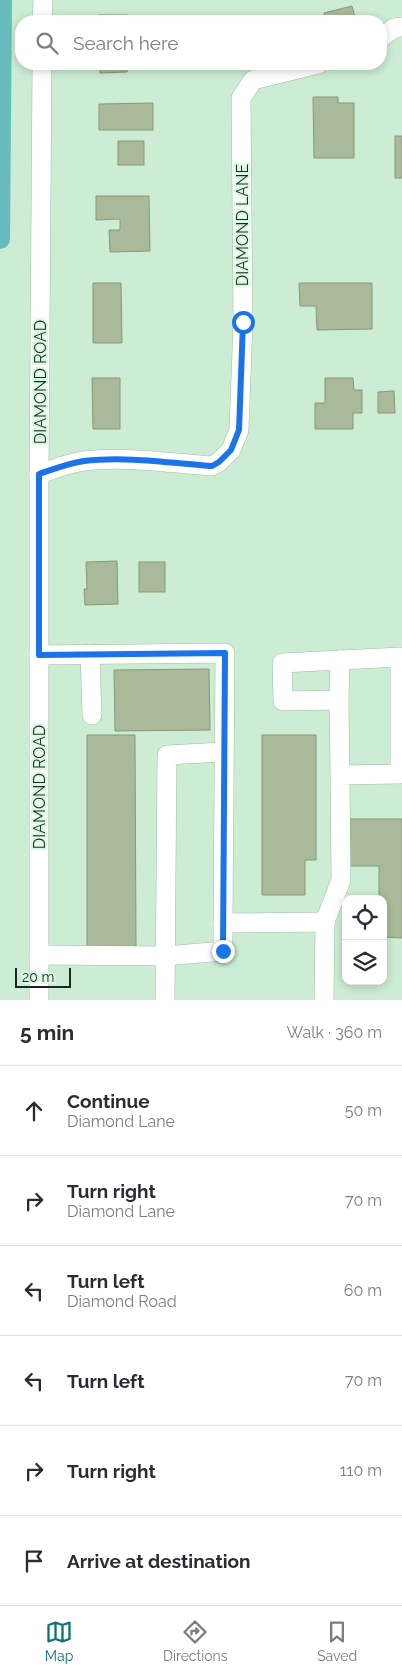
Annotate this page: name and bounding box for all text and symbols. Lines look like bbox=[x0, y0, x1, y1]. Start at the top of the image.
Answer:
search box bbox=[15, 15, 387, 70]
icon: search bbox=[33, 29, 61, 57]
text: Search here bbox=[73, 32, 179, 54]
street label: DIAMOND LANE bbox=[233, 164, 252, 286]
route start bbox=[232, 311, 255, 334]
street label: DIAMOND ROAD bbox=[31, 320, 50, 444]
street label: DIAMOND ROAD bbox=[30, 725, 49, 849]
map controls bbox=[342, 895, 387, 985]
button: locate bbox=[342, 895, 387, 940]
route end bbox=[212, 940, 235, 963]
button: layers bbox=[342, 940, 387, 985]
scale bar bbox=[15, 965, 71, 988]
text: 20 m bbox=[22, 969, 54, 985]
text: 5 min bbox=[20, 1020, 74, 1045]
text: Walk · 360 m bbox=[287, 1023, 382, 1042]
text: Continue bbox=[67, 1090, 150, 1112]
icon: ahead bbox=[20, 1097, 48, 1125]
text: 50 m bbox=[345, 1101, 382, 1120]
text: Diamond Lane bbox=[67, 1112, 175, 1131]
text: Turn right bbox=[67, 1180, 156, 1202]
icon: right bbox=[20, 1187, 48, 1215]
text: 70 m bbox=[345, 1191, 382, 1210]
text: Diamond Lane bbox=[67, 1202, 175, 1221]
text: Turn left bbox=[67, 1270, 144, 1292]
icon: left bbox=[20, 1277, 48, 1305]
text: 60 m bbox=[344, 1281, 382, 1300]
text: Diamond Road bbox=[67, 1292, 177, 1311]
icon: left bbox=[20, 1367, 48, 1395]
text: Turn left bbox=[67, 1370, 144, 1392]
text: 70 m bbox=[345, 1371, 382, 1390]
icon: right bbox=[20, 1457, 48, 1485]
text: Turn right bbox=[67, 1460, 156, 1482]
text: 110 m bbox=[340, 1461, 382, 1480]
icon: arrive bbox=[20, 1547, 48, 1575]
text: Arrive at destination bbox=[67, 1550, 251, 1572]
tab: Map bbox=[45, 1618, 73, 1664]
tab: Directions bbox=[163, 1618, 228, 1664]
tab: Saved bbox=[317, 1618, 357, 1664]

